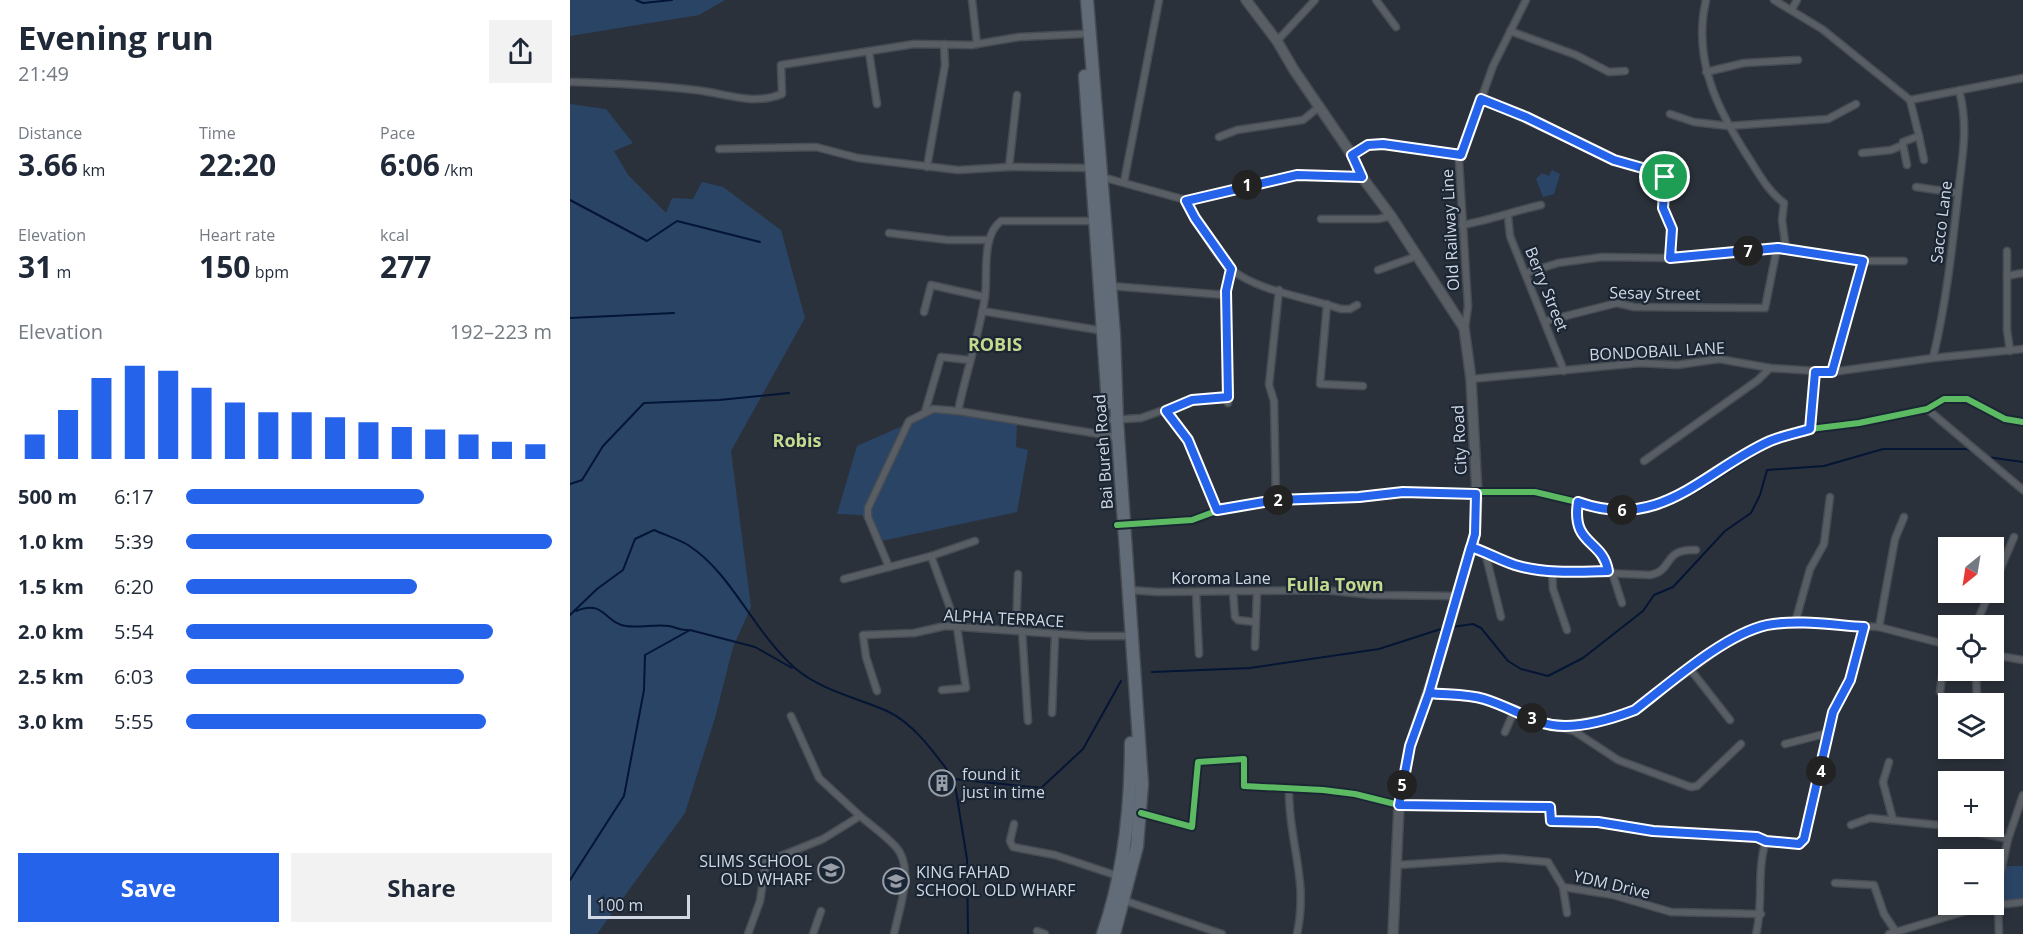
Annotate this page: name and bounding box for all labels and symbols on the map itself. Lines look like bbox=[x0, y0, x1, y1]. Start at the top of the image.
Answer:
pin bbox=[1639, 151, 1690, 202]
street label: Old Railway Line bbox=[1436, 169, 1464, 291]
pin: 1 bbox=[1232, 170, 1262, 200]
street label: Sacco Lane bbox=[1925, 180, 1957, 264]
pin: 7 bbox=[1733, 236, 1763, 266]
street label: Berry Street bbox=[1520, 243, 1574, 335]
street label: Sesay Street bbox=[1609, 281, 1701, 305]
district label: ROBIS bbox=[968, 332, 1022, 356]
street label: BONDOBAIL LANE bbox=[1589, 336, 1725, 366]
street label: Bai Bureh Road bbox=[1088, 394, 1118, 510]
street label: City Road bbox=[1446, 404, 1472, 476]
district label: Robis bbox=[773, 428, 821, 452]
pin: 2 bbox=[1263, 485, 1293, 515]
pin: 6 bbox=[1607, 495, 1637, 525]
north arrow bbox=[1938, 537, 2004, 603]
street label: Koroma Lane bbox=[1171, 567, 1271, 589]
district label: Fulla Town bbox=[1286, 572, 1384, 596]
street label: ALPHA TERRACE bbox=[943, 604, 1065, 632]
pin: 3 bbox=[1517, 703, 1547, 733]
pin: 4 bbox=[1806, 756, 1836, 786]
place label: found it just in time bbox=[961, 763, 1045, 803]
building icon: found it just in time bbox=[927, 768, 957, 798]
pin: 5 bbox=[1387, 770, 1417, 800]
place label: SLIMS SCHOOL OLD WHARF bbox=[699, 850, 812, 890]
school or university icon: SLIMS SCHOOL OLD WHARF bbox=[816, 855, 846, 885]
place label: KING FAHAD SCHOOL OLD WHARF bbox=[916, 861, 1075, 901]
street label: YDM Drive bbox=[1571, 864, 1653, 904]
school or university icon: KING FAHAD SCHOOL OLD WHARF bbox=[881, 866, 911, 896]
scale bar bbox=[588, 892, 690, 920]

